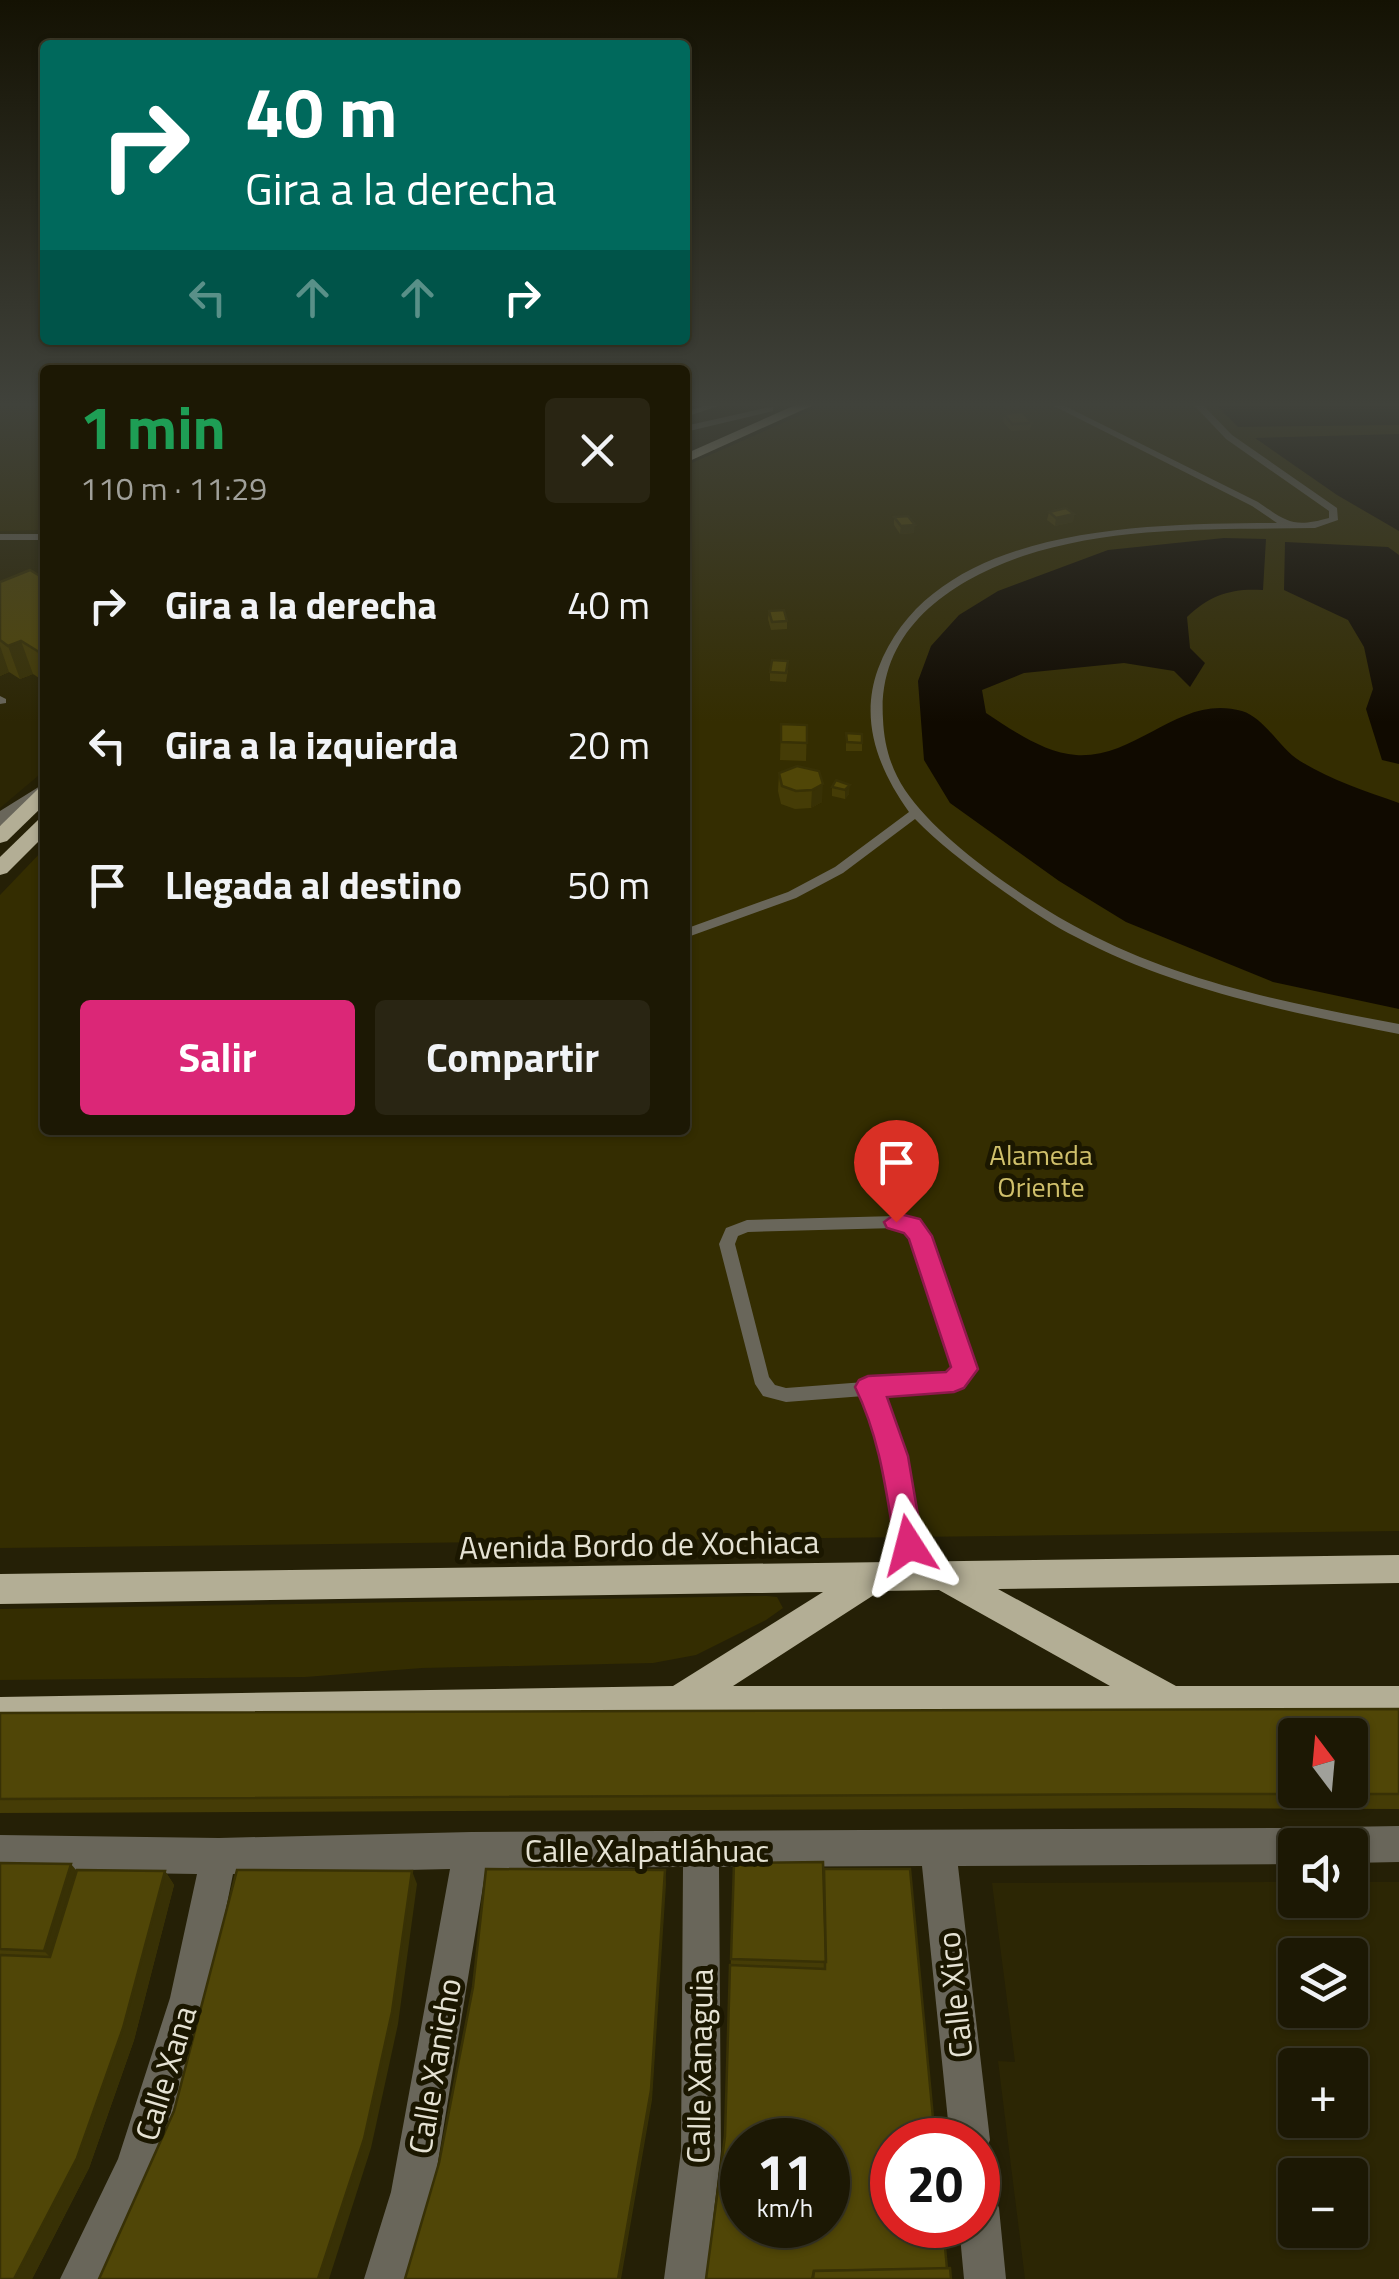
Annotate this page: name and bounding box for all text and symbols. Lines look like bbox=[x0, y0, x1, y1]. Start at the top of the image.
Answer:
text: 40 m bbox=[245, 58, 398, 164]
icon: right bbox=[80, 80, 210, 210]
text: Gira a la derecha bbox=[245, 154, 557, 222]
icon: left bbox=[180, 270, 235, 325]
icon: ahead bbox=[285, 270, 340, 325]
icon: ahead bbox=[390, 270, 445, 325]
icon: right bbox=[495, 270, 550, 325]
text: 1 min bbox=[80, 381, 226, 472]
button: close bbox=[545, 398, 650, 503]
text: 110 m · 11:29 bbox=[80, 464, 267, 512]
text: Gira a la derecha bbox=[165, 576, 437, 634]
text: 40 m bbox=[567, 576, 650, 634]
icon: right bbox=[80, 578, 135, 633]
text: Gira a la izquierda bbox=[165, 716, 458, 774]
text: 20 m bbox=[567, 716, 650, 774]
icon: left bbox=[80, 718, 135, 773]
text: Llegada al destino bbox=[165, 856, 462, 914]
text: 50 m bbox=[567, 856, 650, 914]
icon: arrive bbox=[80, 858, 135, 913]
button: Salir bbox=[80, 1000, 355, 1115]
button: Compartir bbox=[375, 1000, 650, 1115]
pin bbox=[854, 1120, 939, 1223]
park label: Alameda Oriente bbox=[989, 1133, 1093, 1208]
icon: arrive bbox=[869, 1135, 924, 1190]
position arrow bbox=[857, 1493, 961, 1597]
street label: Avenida Bordo de Xochiaca bbox=[458, 1517, 820, 1571]
north arrow bbox=[1278, 1718, 1368, 1808]
map controls bbox=[1278, 1718, 1368, 2248]
street label: Calle Xalpatláhuac bbox=[525, 1826, 769, 1874]
button: sound bbox=[1278, 1828, 1368, 1918]
street label: Calle Xico bbox=[923, 1929, 985, 2061]
button: layers bbox=[1278, 1938, 1368, 2028]
street label: Calle Xanaguia bbox=[673, 1968, 725, 2164]
street label: Calle Xanicho bbox=[395, 1974, 473, 2158]
street label: Calle Xana bbox=[122, 2000, 208, 2146]
button: + bbox=[1278, 2048, 1368, 2138]
speed limit sign: 20 bbox=[870, 2118, 1000, 2248]
text: 11 bbox=[757, 2133, 813, 2209]
button: − bbox=[1278, 2158, 1368, 2248]
text: km/h bbox=[757, 2189, 813, 2227]

